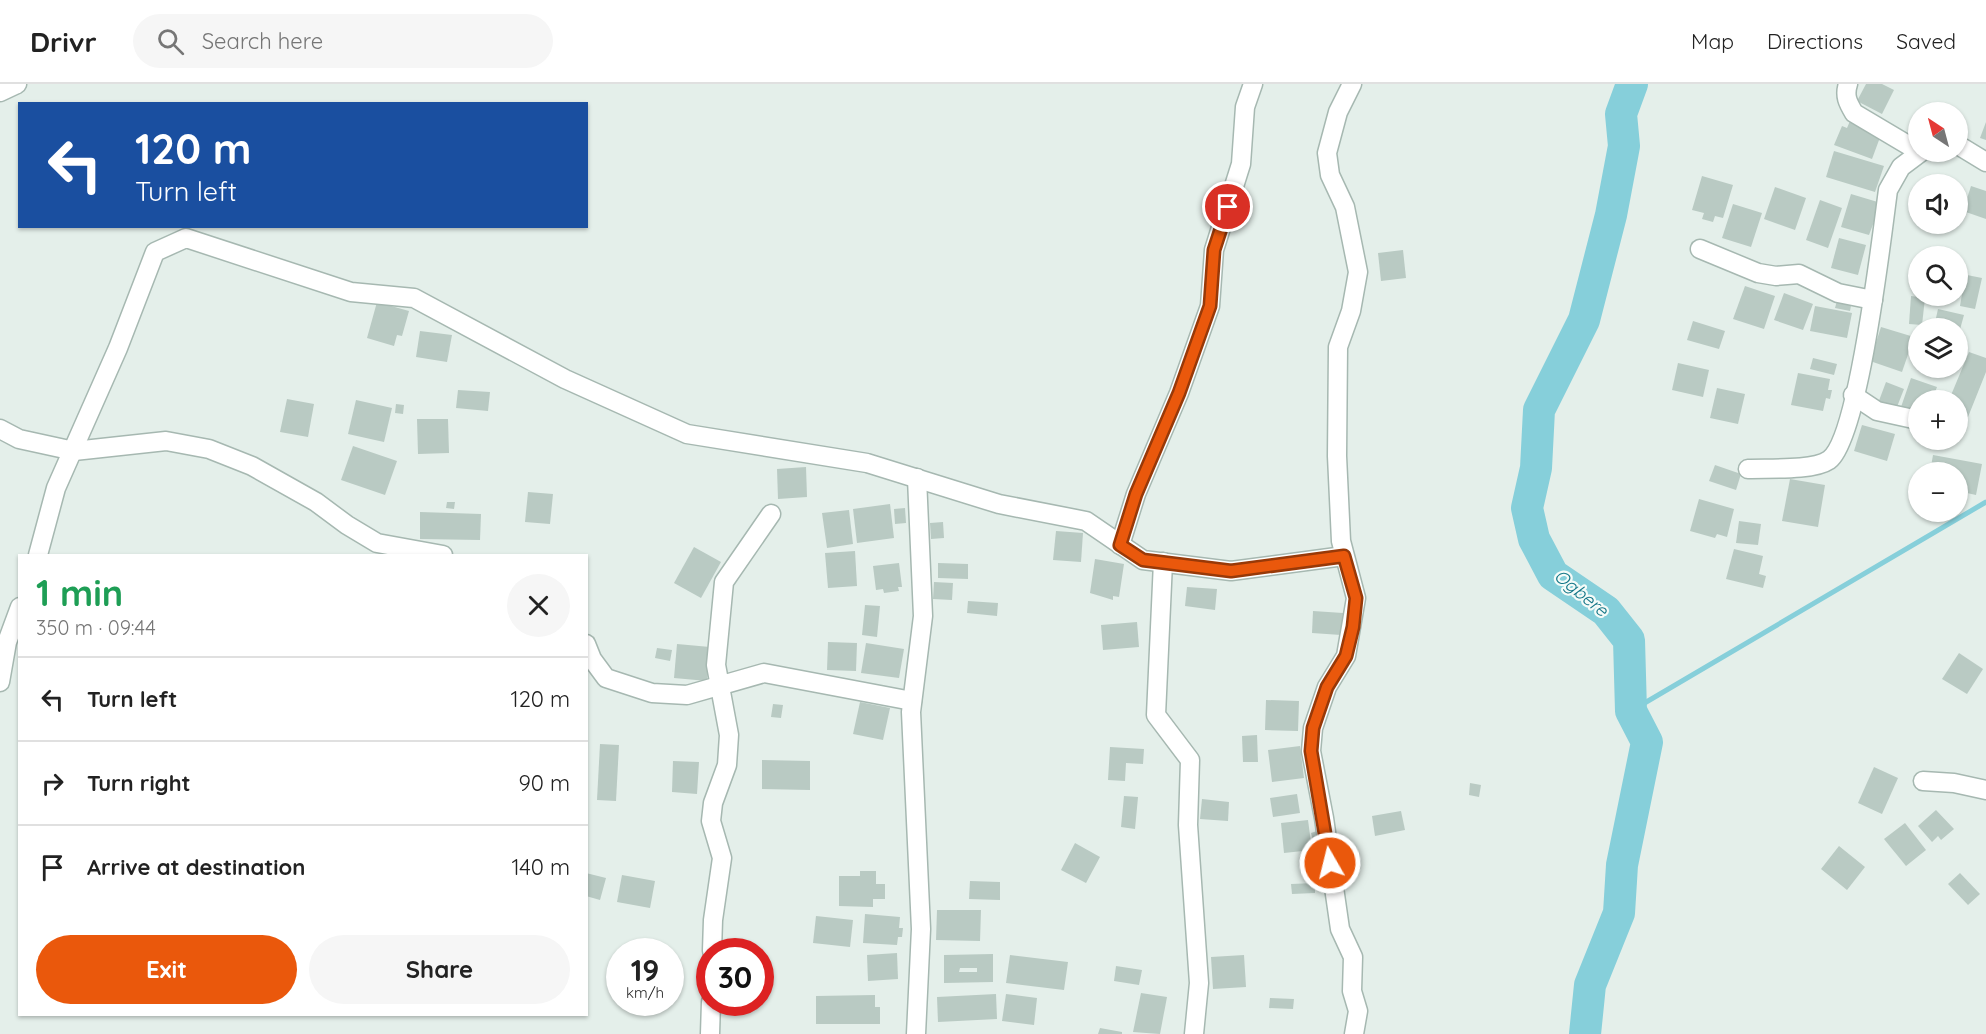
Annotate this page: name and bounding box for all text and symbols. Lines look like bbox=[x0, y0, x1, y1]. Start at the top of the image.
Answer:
search box bbox=[133, 14, 553, 68]
text: Drivr bbox=[30, 24, 97, 59]
icon: search bbox=[154, 25, 187, 58]
text: Search here bbox=[202, 27, 323, 55]
text: Map bbox=[1691, 28, 1734, 54]
text: Directions bbox=[1767, 28, 1863, 54]
text: Saved bbox=[1896, 28, 1956, 54]
north arrow bbox=[1908, 102, 1968, 162]
map controls bbox=[1908, 102, 1968, 522]
text: 120 m bbox=[135, 122, 252, 175]
icon: left bbox=[36, 126, 114, 204]
text: Turn left bbox=[135, 174, 237, 208]
button: sound bbox=[1908, 174, 1968, 234]
pin bbox=[1202, 181, 1253, 232]
icon: arrive bbox=[1211, 190, 1244, 223]
button: search bbox=[1908, 246, 1968, 306]
button: layers bbox=[1908, 318, 1968, 378]
button: + bbox=[1908, 390, 1968, 450]
button: − bbox=[1908, 462, 1968, 522]
water label: Ogbere bbox=[1550, 564, 1614, 622]
text: 1 min bbox=[36, 570, 123, 615]
button: close bbox=[507, 574, 570, 637]
text: 350 m · 09:44 bbox=[36, 615, 156, 640]
icon: left bbox=[36, 683, 69, 716]
text: Turn left bbox=[87, 685, 177, 713]
text: 120 m bbox=[511, 685, 570, 713]
icon: right bbox=[36, 767, 69, 800]
text: Turn right bbox=[87, 769, 191, 797]
text: 90 m bbox=[519, 769, 570, 797]
position arrow bbox=[1298, 831, 1362, 895]
icon: arrive bbox=[36, 851, 69, 884]
text: Arrive at destination bbox=[87, 853, 305, 881]
text: 140 m bbox=[511, 853, 570, 881]
button: Exit bbox=[36, 935, 297, 1004]
button: Share bbox=[309, 935, 570, 1004]
speed limit sign: 30 bbox=[696, 938, 774, 1016]
text: 19 bbox=[631, 951, 659, 989]
text: km/h bbox=[626, 983, 664, 1002]

